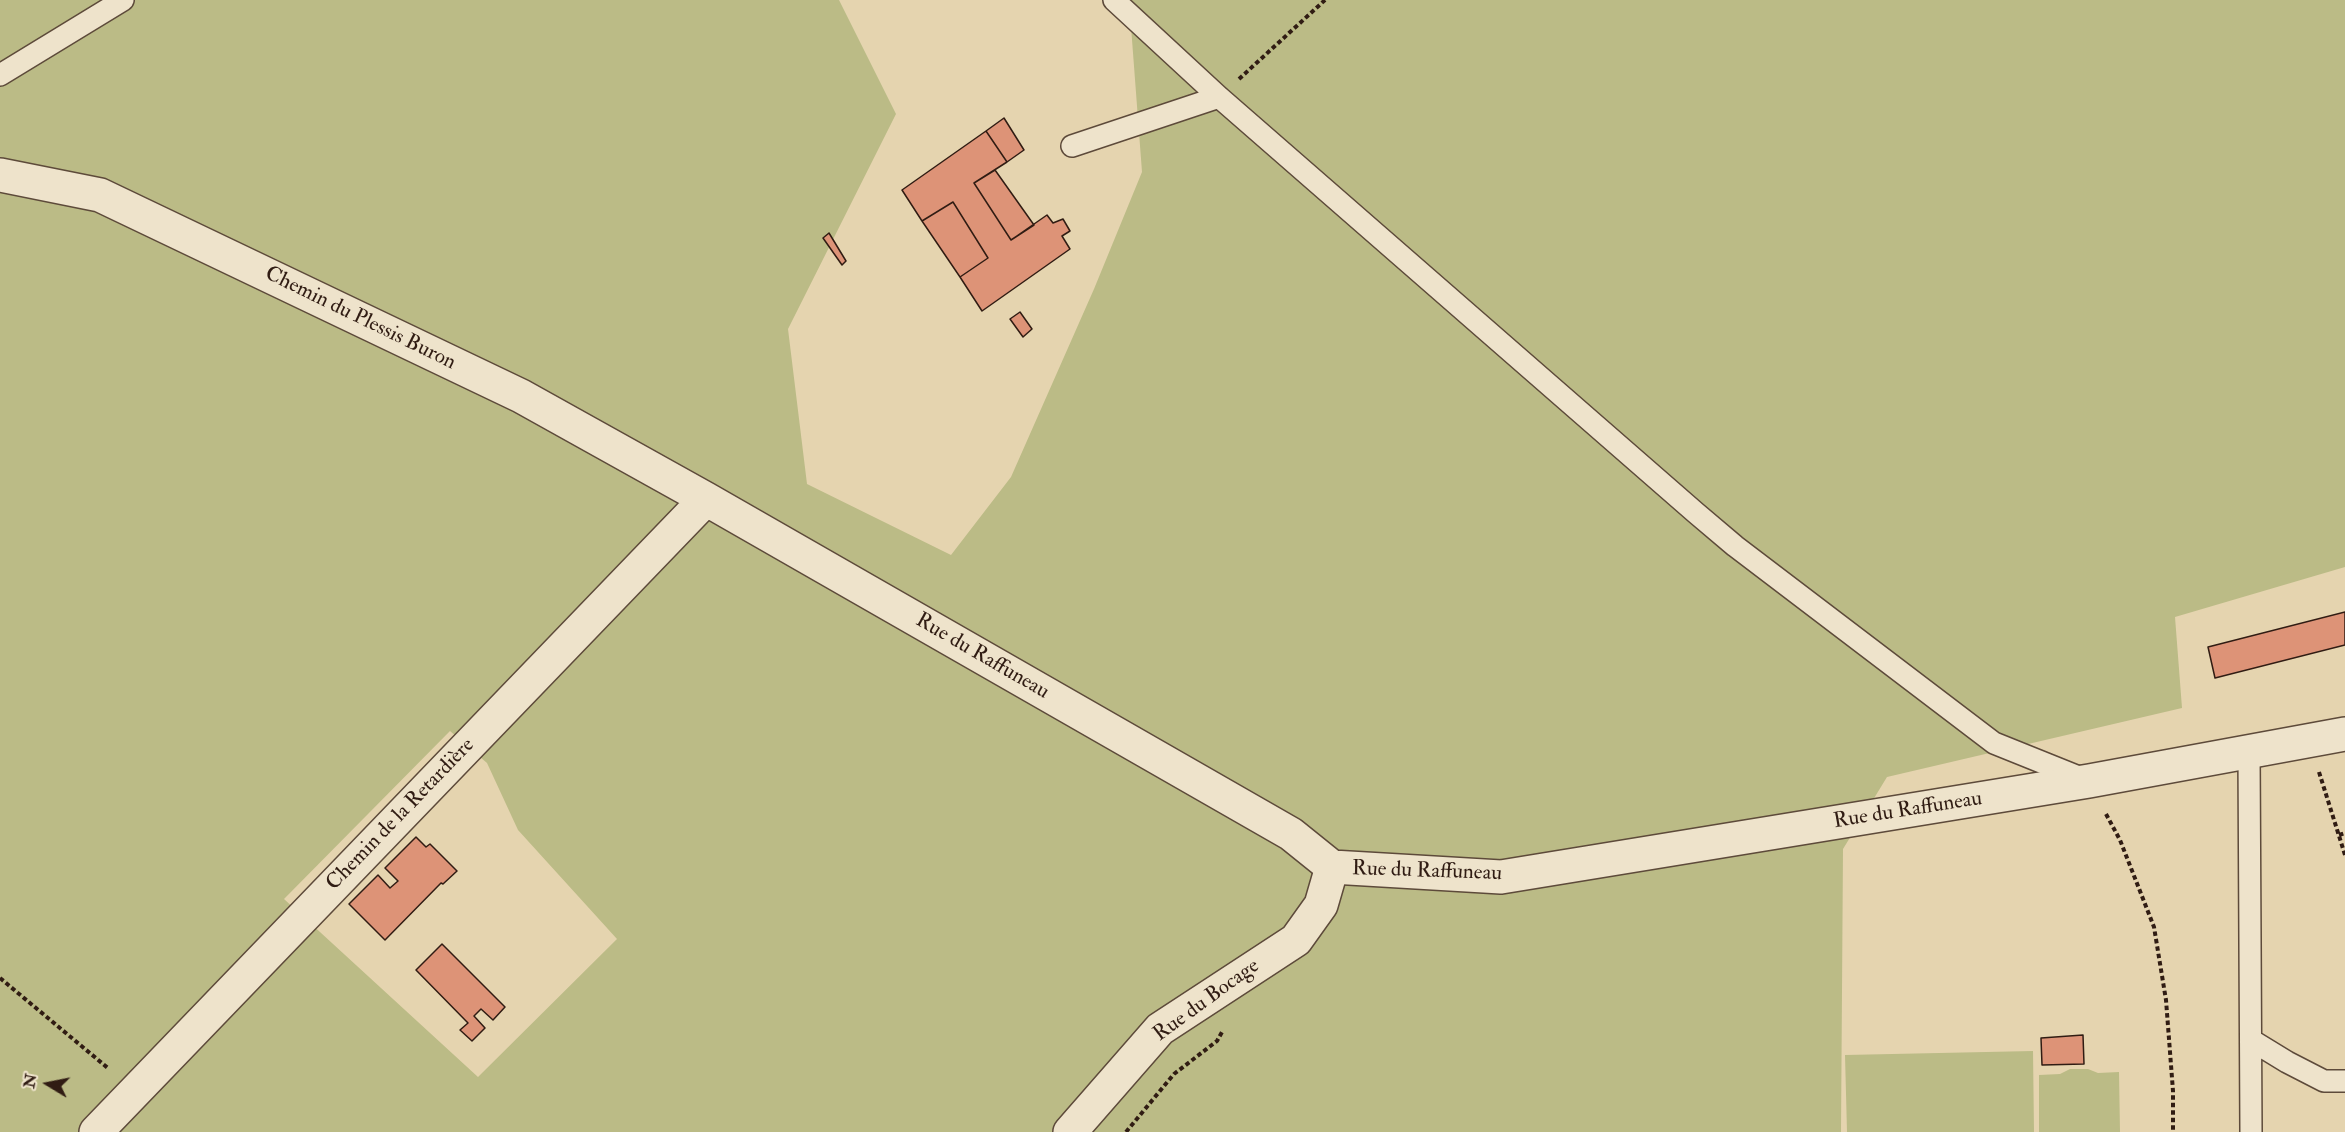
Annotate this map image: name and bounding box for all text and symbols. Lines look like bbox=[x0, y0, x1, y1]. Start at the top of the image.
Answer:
street label: Chemin du Plessis Buron bbox=[260, 262, 460, 376]
street label: Rue du Raffuneau bbox=[911, 609, 1053, 705]
street label: Chemin de la Retardière bbox=[322, 734, 480, 896]
street label: Rue du Raffuneau bbox=[1832, 787, 1984, 835]
street label: Rue du Raffuneau bbox=[1352, 857, 1502, 887]
street label: Rue du Bocage bbox=[1149, 954, 1265, 1048]
north arrow bbox=[18, 1054, 78, 1114]
text: N bbox=[19, 1072, 41, 1090]

